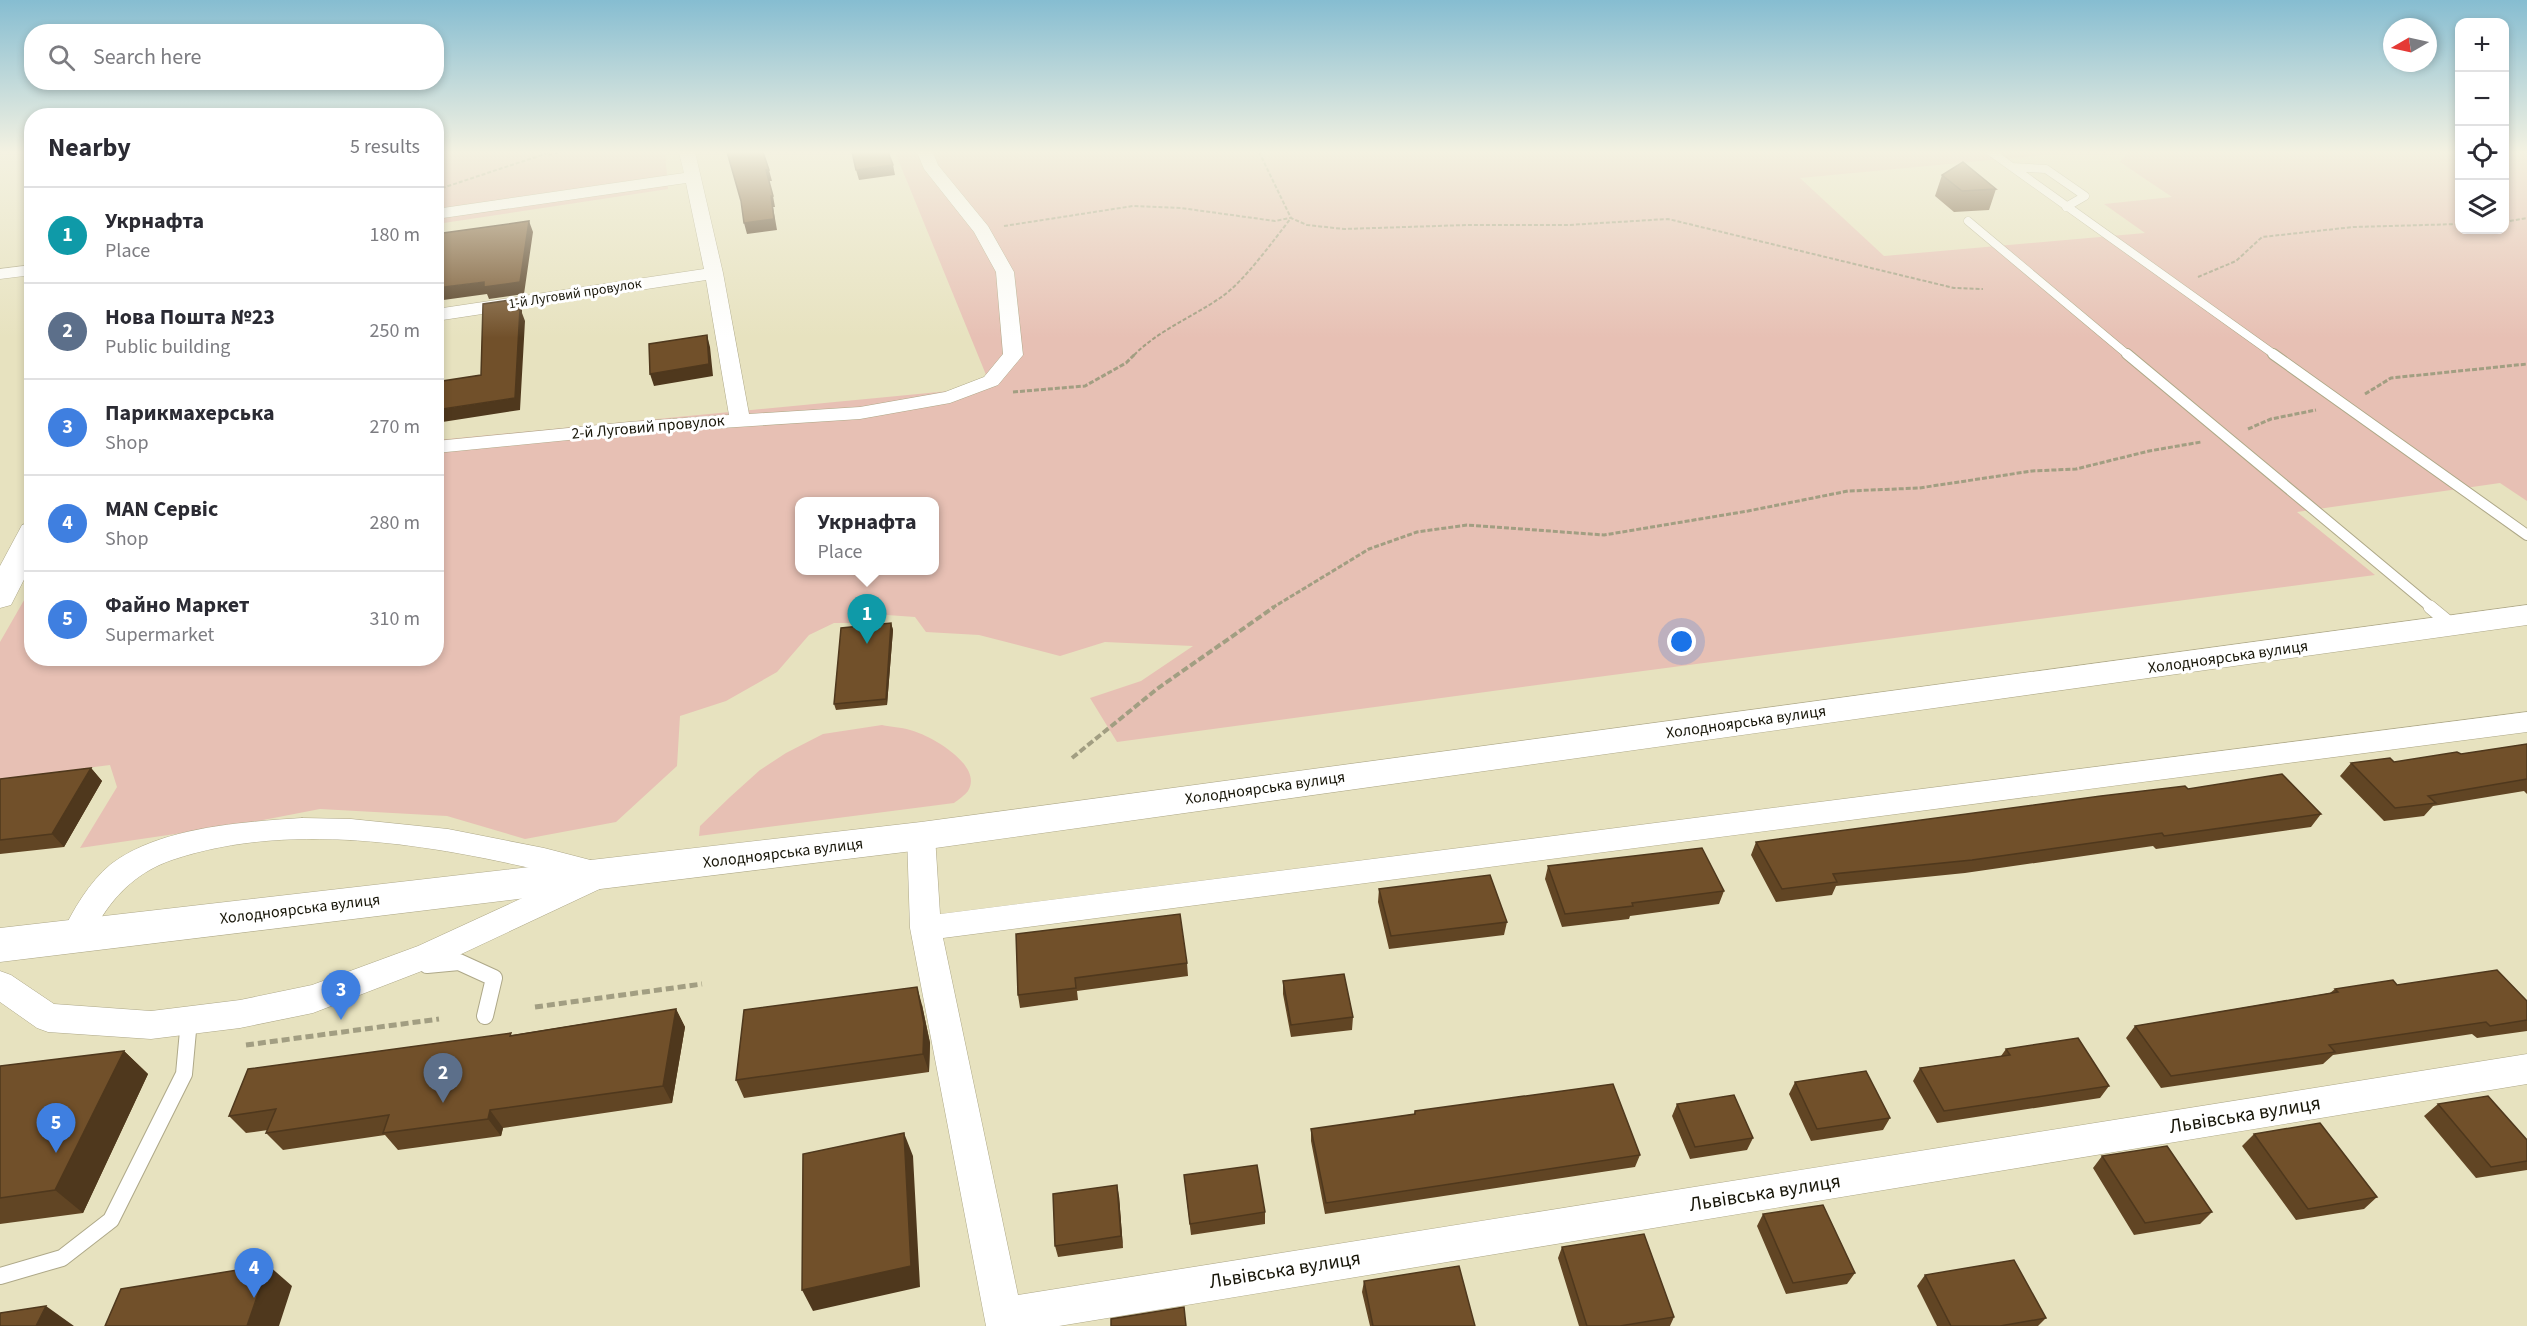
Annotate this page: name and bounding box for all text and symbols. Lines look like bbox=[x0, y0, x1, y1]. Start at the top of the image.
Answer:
north arrow bbox=[2383, 18, 2437, 72]
map controls bbox=[2455, 18, 2509, 234]
button: + bbox=[2455, 18, 2509, 72]
search box bbox=[24, 24, 444, 90]
icon: search bbox=[45, 41, 78, 74]
text: Search here bbox=[93, 41, 201, 73]
button: − bbox=[2455, 72, 2509, 126]
button: locate bbox=[2455, 126, 2509, 180]
text: Nearby bbox=[48, 129, 131, 166]
text: 5 results bbox=[350, 133, 420, 161]
button: layers bbox=[2455, 180, 2509, 234]
text: Укрнафта bbox=[105, 205, 204, 237]
text: 1 bbox=[62, 221, 73, 249]
text: 180 m bbox=[370, 221, 420, 249]
text: Place bbox=[105, 237, 150, 265]
street label: 1-й Луговий провулок bbox=[507, 274, 643, 314]
text: Нова Пошта №23 bbox=[105, 301, 275, 333]
text: 2 bbox=[62, 317, 73, 345]
text: 250 m bbox=[370, 317, 420, 345]
text: Public building bbox=[105, 333, 230, 361]
text: Парикмахерська bbox=[105, 397, 275, 429]
street label: 2-й Луговий провулок bbox=[571, 409, 726, 445]
text: 3 bbox=[62, 413, 73, 441]
text: 270 m bbox=[370, 413, 420, 441]
text: Shop bbox=[105, 429, 149, 457]
text: MAN Сервіс bbox=[105, 493, 218, 525]
popup bbox=[795, 497, 939, 575]
text: Укрнафта bbox=[817, 506, 917, 538]
text: 4 bbox=[62, 509, 73, 537]
text: 280 m bbox=[370, 509, 420, 537]
text: Shop bbox=[105, 525, 149, 553]
text: Place bbox=[817, 538, 863, 566]
text: Файно Маркет bbox=[105, 589, 250, 621]
pin: 1 bbox=[848, 594, 886, 644]
text: 5 bbox=[62, 605, 73, 633]
text: 310 m bbox=[370, 605, 420, 633]
text: Supermarket bbox=[105, 621, 214, 649]
your location bbox=[1667, 627, 1696, 656]
street label: Холодноярська вулиця bbox=[2147, 635, 2309, 679]
street label: Холодноярська вулиця bbox=[1665, 700, 1827, 744]
street label: Холодноярська вулиця bbox=[1184, 766, 1346, 810]
street label: Холодноярська вулиця bbox=[702, 832, 864, 874]
street label: Холодноярська вулиця bbox=[219, 888, 381, 930]
pin: 3 bbox=[322, 970, 360, 1020]
pin: 2 bbox=[424, 1054, 462, 1103]
street label: Львівська вулиця bbox=[2167, 1089, 2323, 1141]
pin: 5 bbox=[36, 1104, 76, 1153]
street label: Львівська вулиця bbox=[1687, 1167, 1843, 1219]
street label: Львівська вулиця bbox=[1207, 1244, 1363, 1296]
pin: 4 bbox=[234, 1248, 274, 1298]

